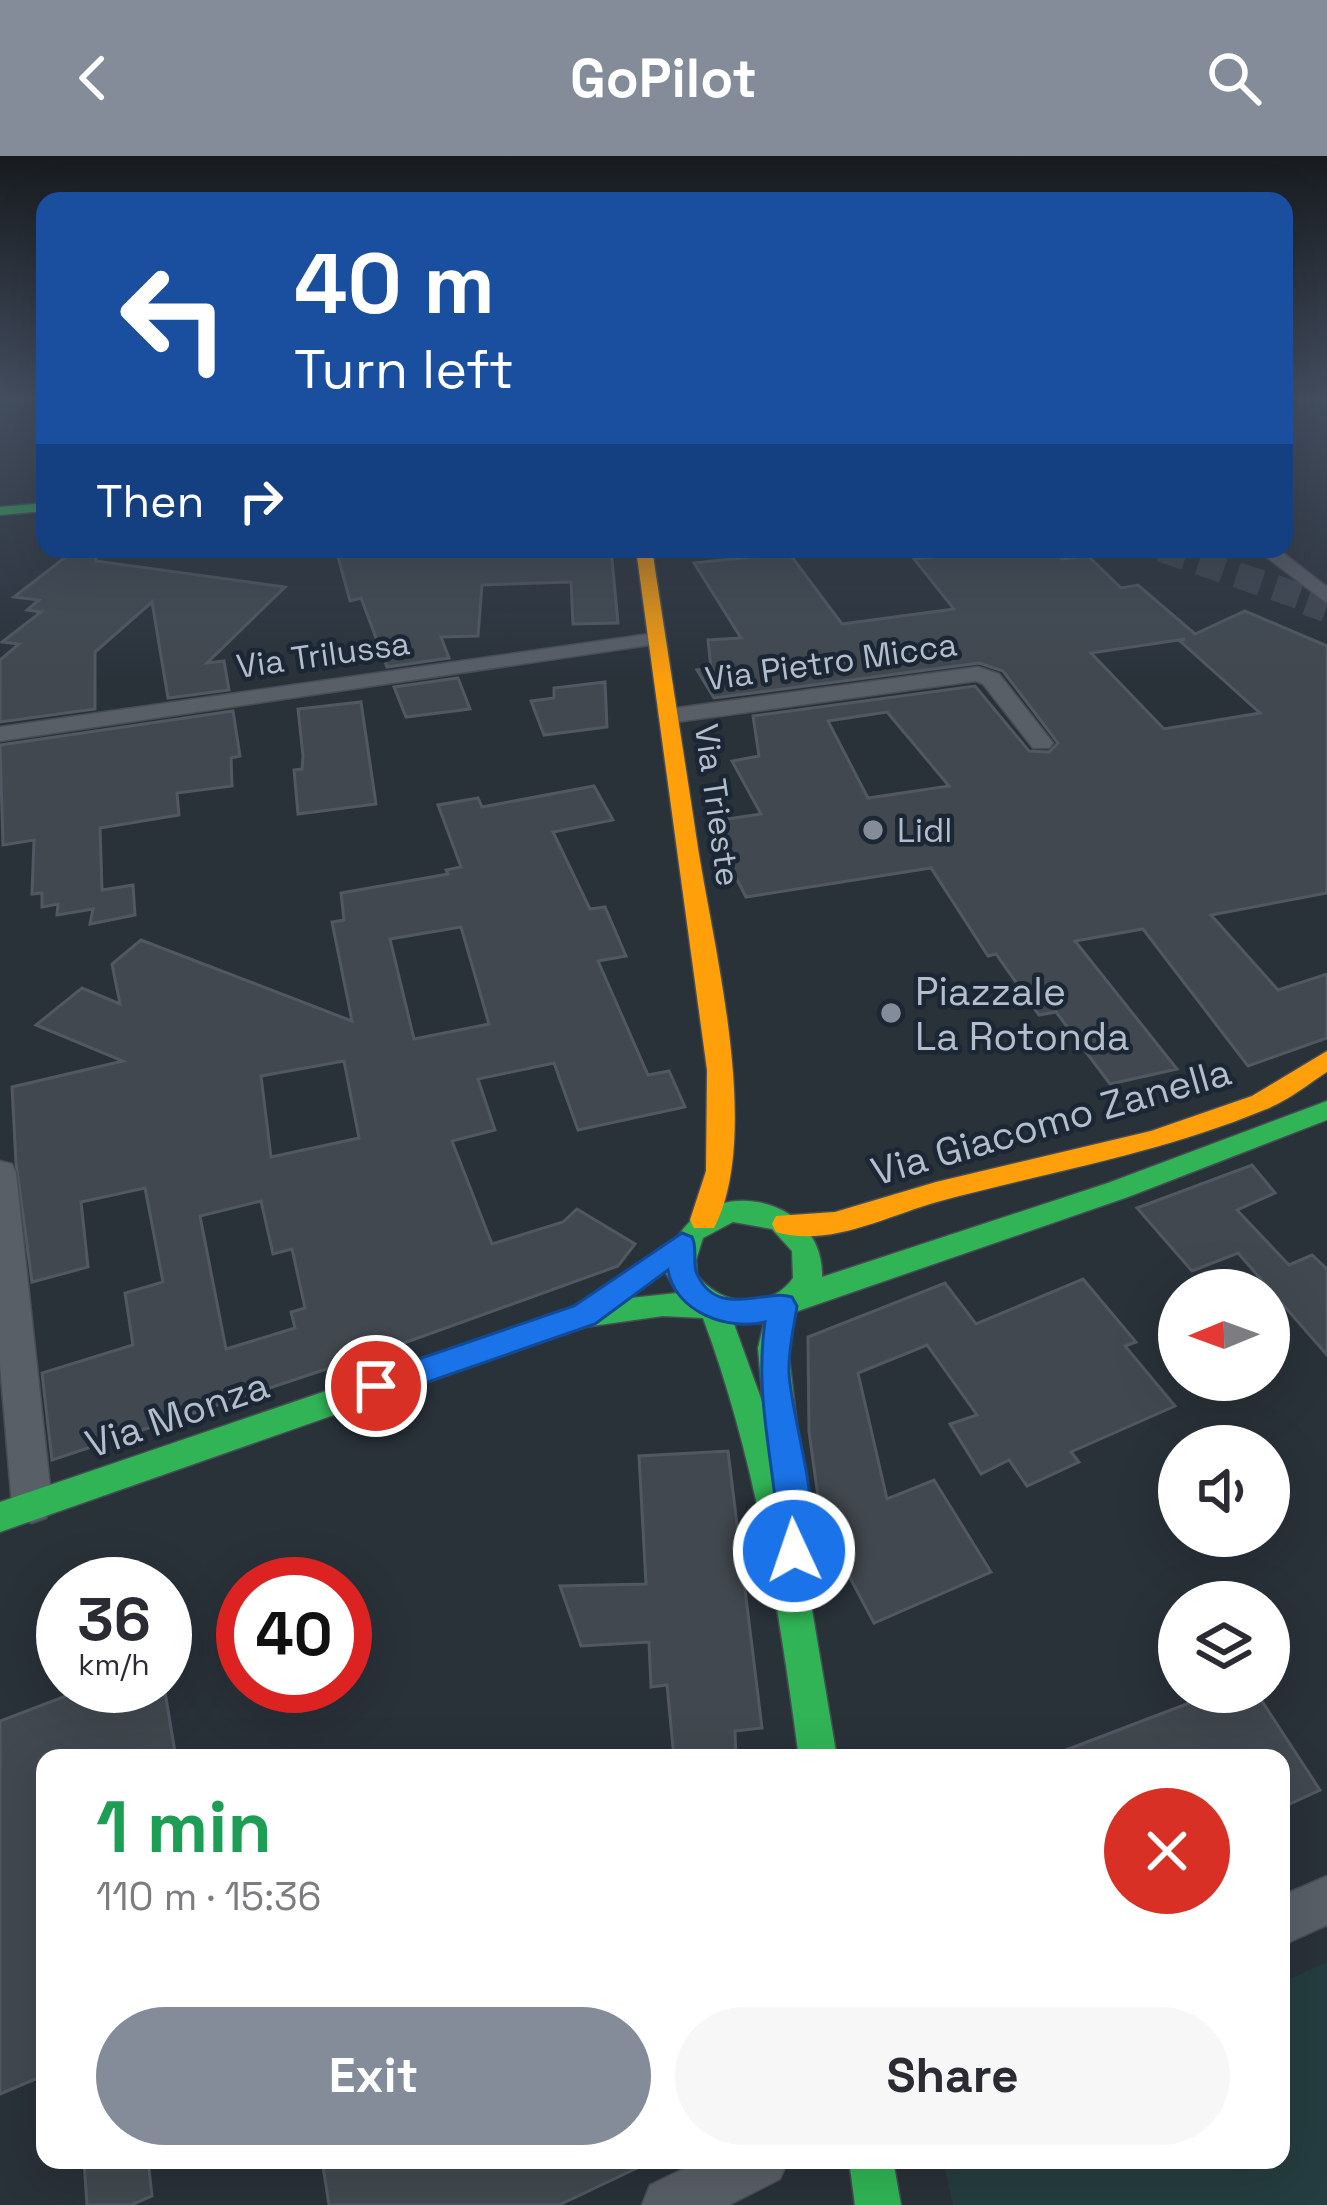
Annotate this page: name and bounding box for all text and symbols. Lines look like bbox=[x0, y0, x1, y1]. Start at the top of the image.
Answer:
text: GoPilot bbox=[570, 44, 757, 113]
icon: back bbox=[60, 45, 126, 111]
icon: search bbox=[1201, 45, 1267, 111]
text: 40 m bbox=[294, 230, 495, 338]
icon: left bbox=[96, 240, 252, 396]
text: Turn left bbox=[294, 335, 514, 404]
icon: right bbox=[228, 468, 294, 534]
text: Then bbox=[96, 473, 204, 530]
street label: Via Trilussa bbox=[234, 622, 412, 688]
street label: Via Pietro Micca bbox=[703, 624, 960, 700]
street label: Via Trieste bbox=[685, 721, 749, 889]
place label: Lidl bbox=[897, 810, 952, 852]
marker: Lidl bbox=[860, 817, 886, 843]
place label: Piazzale La Rotonda bbox=[915, 967, 1129, 1061]
marker: Piazzale La Rotonda bbox=[878, 1000, 904, 1026]
street label: Via Giacomo Zanella bbox=[866, 1047, 1237, 1196]
north arrow bbox=[1158, 1269, 1290, 1401]
map controls bbox=[1158, 1269, 1290, 1713]
pin bbox=[325, 1335, 427, 1437]
icon: arrive bbox=[343, 1353, 409, 1419]
street label: Via Monza bbox=[79, 1360, 275, 1469]
button: sound bbox=[1158, 1425, 1290, 1557]
position arrow bbox=[731, 1488, 857, 1614]
speed limit sign: 40 bbox=[216, 1557, 372, 1713]
text: 36 bbox=[77, 1581, 151, 1658]
button: layers bbox=[1158, 1581, 1290, 1713]
text: km/h bbox=[78, 1645, 150, 1684]
text: 1 min bbox=[96, 1781, 272, 1873]
button: close bbox=[1104, 1788, 1230, 1914]
text: 110 m · 15:36 bbox=[96, 1872, 321, 1921]
button: Exit bbox=[96, 2007, 651, 2145]
button: Share bbox=[675, 2007, 1230, 2145]

